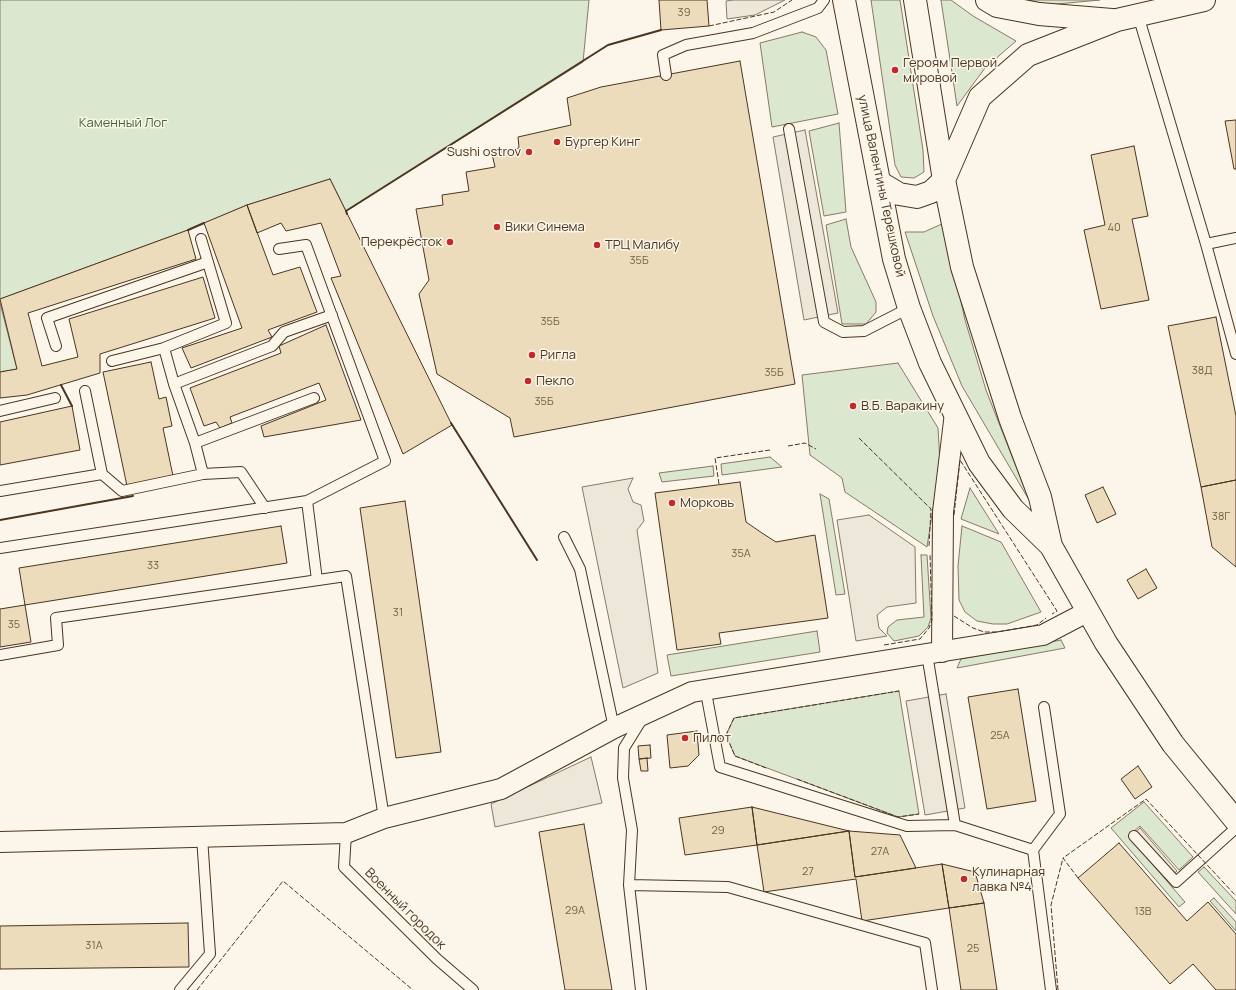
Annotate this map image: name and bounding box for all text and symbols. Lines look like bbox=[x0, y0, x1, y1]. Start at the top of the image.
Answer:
house number: 39 bbox=[678, 6, 690, 20]
place label: Героям Первой мировой bbox=[903, 55, 997, 86]
marker: Героям Первой мировой bbox=[890, 65, 900, 75]
street label: улица Валентины Терешковой bbox=[854, 93, 908, 279]
park label: Каменный Лог bbox=[79, 115, 167, 131]
place label: Бургер Кинг bbox=[565, 134, 640, 150]
marker: Бургер Кинг bbox=[552, 137, 562, 147]
place label: Sushi ostrov bbox=[447, 144, 521, 160]
marker: Sushi ostrov bbox=[524, 147, 534, 157]
place label: Вики Синема bbox=[505, 219, 585, 235]
house number: 40 bbox=[1107, 221, 1121, 235]
marker: Вики Синема bbox=[492, 222, 502, 232]
place label: Перекрёсток bbox=[361, 234, 442, 250]
marker: Перекрёсток bbox=[445, 237, 455, 247]
place label: ТРЦ Малибу bbox=[605, 237, 680, 253]
marker: ТРЦ Малибу bbox=[592, 240, 602, 250]
house number: 35Б bbox=[629, 254, 649, 268]
house number: 35Б bbox=[540, 315, 560, 329]
place label: Ригла bbox=[540, 347, 576, 363]
marker: Ригла bbox=[527, 350, 537, 360]
house number: 38Д bbox=[1192, 364, 1212, 378]
house number: 35Б bbox=[764, 366, 784, 380]
place label: Пекло bbox=[536, 373, 574, 389]
marker: Пекло bbox=[523, 376, 533, 386]
house number: 35Б bbox=[534, 395, 554, 409]
place label: В.Б. Варакину bbox=[861, 398, 944, 414]
marker: В.Б. Варакину bbox=[848, 401, 858, 411]
place label: Морковь bbox=[680, 495, 734, 511]
marker: Морковь bbox=[667, 498, 677, 508]
house number: 38Г bbox=[1212, 510, 1230, 524]
house number: 35А bbox=[731, 547, 751, 561]
house number: 33 bbox=[147, 559, 159, 573]
house number: 31 bbox=[393, 606, 403, 620]
house number: 35 bbox=[8, 618, 20, 632]
house number: 25А bbox=[990, 729, 1010, 743]
place label: Пилот bbox=[693, 730, 731, 746]
marker: Пилот bbox=[680, 733, 690, 743]
house number: 29 bbox=[711, 824, 725, 838]
house number: 27А bbox=[871, 845, 889, 859]
place label: Кулинарная лавка №4 bbox=[972, 864, 1045, 895]
street label: Военный городок bbox=[361, 865, 449, 953]
house number: 27 bbox=[802, 865, 814, 879]
marker: Кулинарная лавка №4 bbox=[959, 874, 969, 884]
house number: 29А bbox=[565, 904, 585, 918]
house number: 13В bbox=[1134, 905, 1152, 919]
house number: 31А bbox=[85, 939, 103, 953]
house number: 25 bbox=[967, 942, 979, 956]

